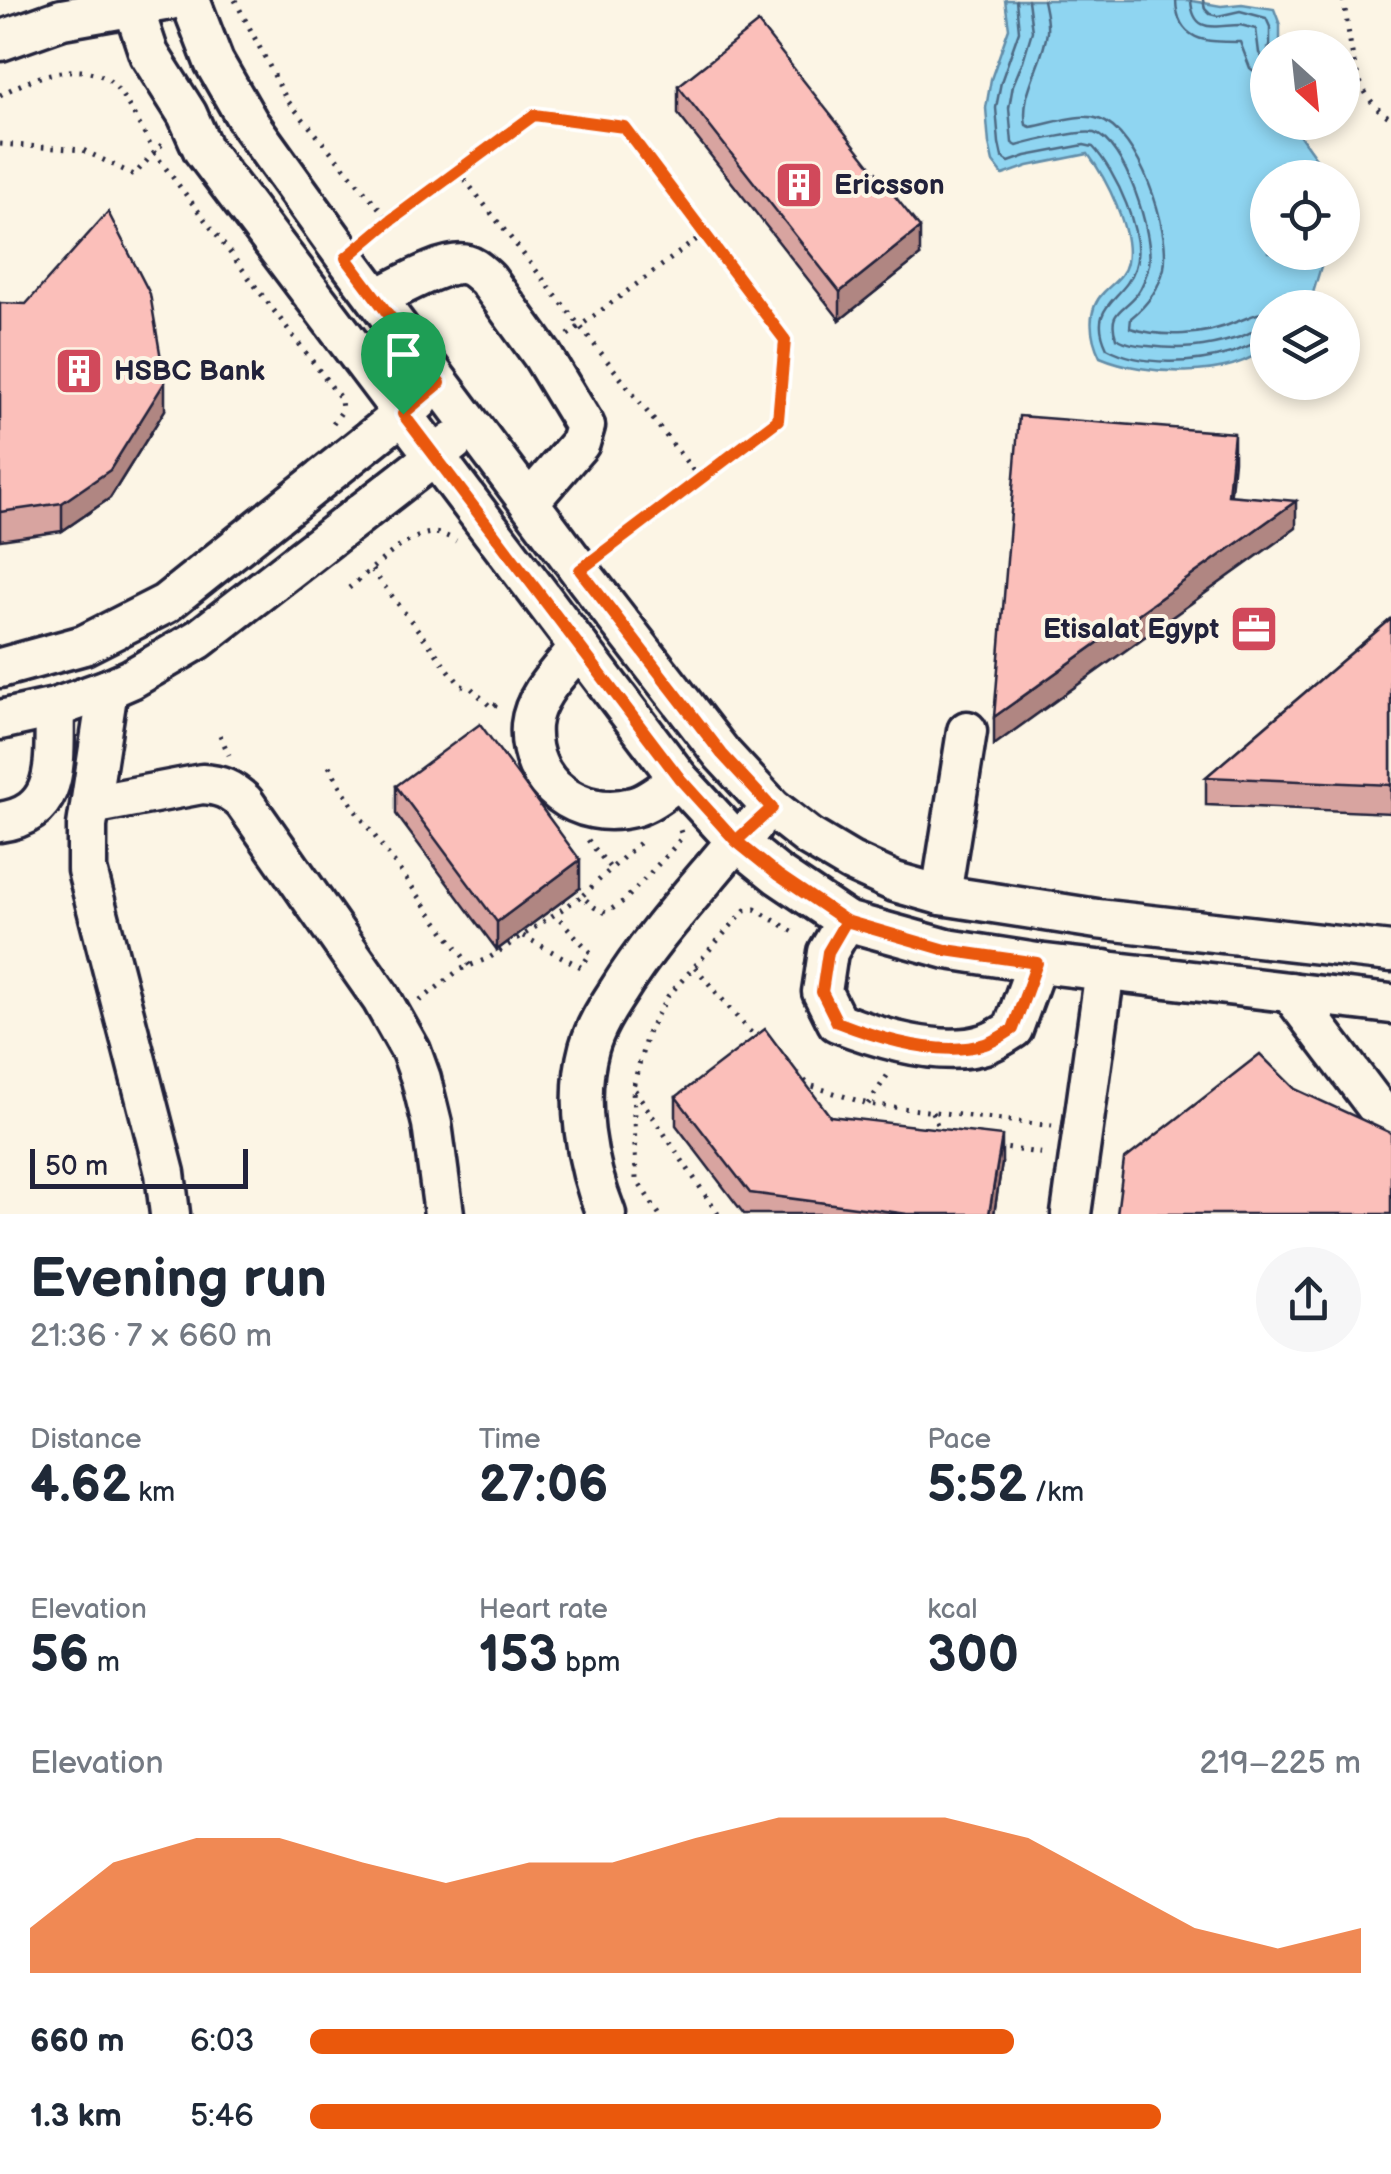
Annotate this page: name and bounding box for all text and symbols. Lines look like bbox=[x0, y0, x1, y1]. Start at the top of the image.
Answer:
north arrow bbox=[1250, 30, 1360, 140]
map controls bbox=[1250, 30, 1360, 400]
building icon: Ericsson bbox=[773, 159, 825, 211]
button: locate bbox=[1250, 160, 1360, 270]
place label: Ericsson bbox=[834, 169, 945, 202]
button: layers bbox=[1250, 290, 1360, 400]
pin bbox=[361, 312, 446, 415]
icon: arrive bbox=[376, 327, 431, 382]
building icon: HSBC Bank bbox=[53, 345, 105, 397]
place label: HSBC Bank bbox=[114, 355, 265, 388]
office icon: Etisalat Egypt bbox=[1228, 603, 1280, 655]
place label: Etisalat Egypt bbox=[1043, 613, 1219, 646]
scale bar bbox=[30, 1144, 248, 1188]
text: 50 m bbox=[45, 1150, 108, 1183]
text: Evening run bbox=[30, 1246, 327, 1313]
button: share bbox=[1256, 1247, 1361, 1352]
text: 21:36 · 7 × 660 m bbox=[30, 1317, 272, 1356]
text: Distance bbox=[30, 1423, 142, 1456]
text: Time bbox=[479, 1423, 541, 1456]
text: Pace bbox=[927, 1423, 991, 1456]
text: 4.62 bbox=[30, 1456, 131, 1516]
text: 27:06 bbox=[479, 1456, 608, 1516]
text: 5:52 bbox=[927, 1456, 1027, 1516]
text: km bbox=[131, 1476, 175, 1509]
text: /km bbox=[1027, 1476, 1084, 1509]
text: Elevation bbox=[30, 1593, 147, 1626]
text: Heart rate bbox=[479, 1593, 608, 1626]
text: kcal bbox=[927, 1593, 978, 1626]
text: 56 bbox=[30, 1626, 89, 1686]
text: 153 bbox=[479, 1626, 558, 1686]
text: 300 bbox=[927, 1626, 1019, 1686]
text: m bbox=[89, 1646, 120, 1679]
text: bpm bbox=[558, 1646, 621, 1679]
text: Elevation bbox=[30, 1744, 163, 1783]
text: 219–225 m bbox=[1199, 1744, 1361, 1783]
text: 660 m bbox=[30, 2022, 125, 2061]
text: 6:03 bbox=[190, 2022, 255, 2061]
text: 1.3 km bbox=[30, 2097, 122, 2136]
text: 5:46 bbox=[190, 2097, 254, 2136]

